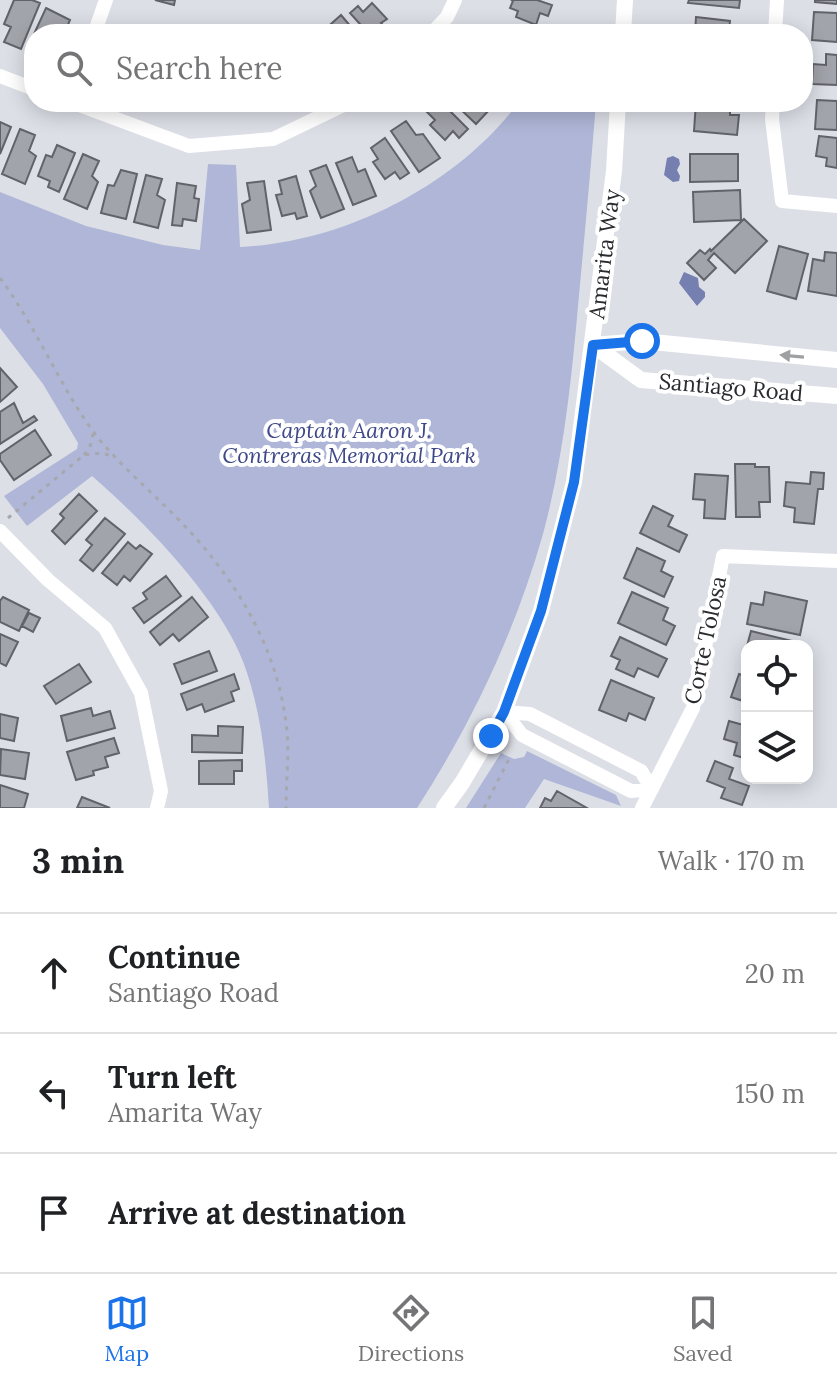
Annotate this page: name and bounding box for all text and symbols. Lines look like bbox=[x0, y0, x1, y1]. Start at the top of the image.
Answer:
search box bbox=[24, 24, 813, 112]
icon: search bbox=[52, 46, 96, 90]
text: Search here bbox=[116, 49, 283, 87]
street label: Amarita Way bbox=[582, 187, 626, 321]
route start bbox=[624, 323, 660, 359]
one-way arrow bbox=[779, 350, 804, 363]
street label: Santiago Road bbox=[658, 367, 804, 407]
park label: Captain Aaron J. Contreras Memorial Park bbox=[222, 416, 476, 469]
street label: Corte Tolosa bbox=[678, 573, 732, 707]
map controls bbox=[741, 640, 813, 784]
button: locate bbox=[741, 640, 813, 712]
button: layers bbox=[741, 712, 813, 784]
route end bbox=[473, 718, 509, 754]
text: 3 min bbox=[32, 839, 124, 882]
text: Walk · 170 m bbox=[658, 844, 805, 877]
text: Continue bbox=[108, 938, 240, 976]
icon: ahead bbox=[32, 951, 76, 995]
text: 20 m bbox=[745, 957, 805, 990]
text: Santiago Road bbox=[108, 976, 279, 1009]
text: Turn left bbox=[108, 1058, 236, 1096]
icon: left bbox=[32, 1071, 76, 1115]
text: 150 m bbox=[735, 1077, 805, 1110]
text: Amarita Way bbox=[108, 1096, 262, 1129]
icon: arrive bbox=[32, 1191, 76, 1235]
text: Arrive at destination bbox=[108, 1194, 406, 1232]
tab: Map bbox=[104, 1291, 149, 1367]
tab: Directions bbox=[358, 1291, 464, 1367]
tab: Saved bbox=[673, 1291, 733, 1367]

